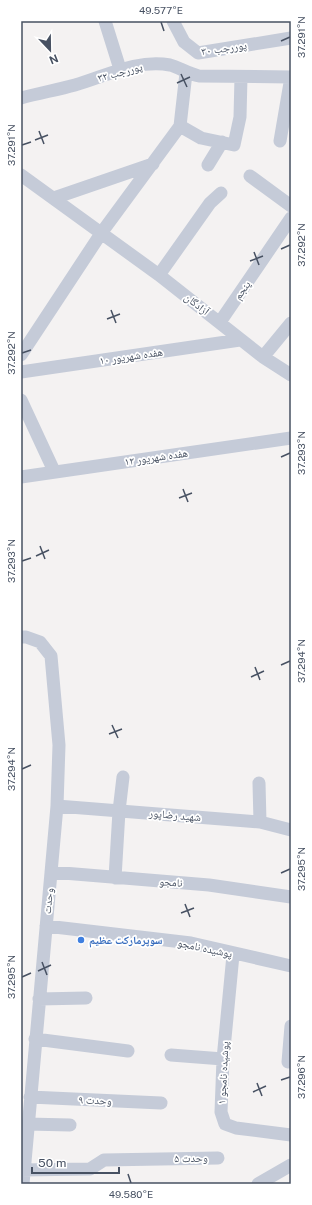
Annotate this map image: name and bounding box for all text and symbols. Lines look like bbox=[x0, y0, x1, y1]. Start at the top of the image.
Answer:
text: 49.577°E bbox=[139, 4, 183, 16]
text: 37.291°N bbox=[295, 16, 307, 58]
north arrow bbox=[30, 30, 70, 70]
street label: پوررجب ۳۰ bbox=[200, 39, 248, 58]
text: N bbox=[48, 52, 60, 66]
street label: پوررجب ۳۲ bbox=[96, 60, 144, 85]
text: 37.291°N bbox=[5, 124, 17, 166]
text: 37.292°N bbox=[295, 223, 307, 267]
street label: پنجم bbox=[231, 278, 254, 303]
street label: آزادگان bbox=[182, 291, 212, 318]
text: 37.292°N bbox=[5, 331, 17, 375]
street label: هفده شهریور ۱۰ bbox=[99, 346, 164, 367]
text: 37.293°N bbox=[295, 431, 307, 475]
street label: هفده شهریور ۱۲ bbox=[124, 447, 189, 468]
text: 37.293°N bbox=[5, 539, 17, 583]
text: 37.294°N bbox=[295, 639, 307, 683]
text: 37.294°N bbox=[5, 747, 17, 791]
street label: شهید رضاپور bbox=[147, 807, 201, 824]
text: 37.295°N bbox=[295, 847, 307, 891]
street label: نامجو bbox=[159, 875, 183, 889]
street label: وحدت bbox=[41, 888, 55, 914]
place label: سوپرمارکت عظیم bbox=[89, 934, 163, 948]
marker: سوپرمارکت عظیم bbox=[76, 935, 86, 945]
street label: پوشیده نامجو bbox=[176, 936, 234, 961]
text: 37.295°N bbox=[5, 955, 17, 999]
street label: پوشیده نامجو ۱ bbox=[215, 1041, 232, 1105]
text: 37.296°N bbox=[295, 1055, 307, 1099]
street label: وحدت ۹ bbox=[78, 1093, 112, 1107]
scale bar bbox=[32, 1149, 119, 1175]
street label: وحدت ۵ bbox=[174, 1152, 208, 1164]
text: 50 m bbox=[38, 1156, 66, 1170]
text: 49.580°E bbox=[109, 1188, 153, 1200]

